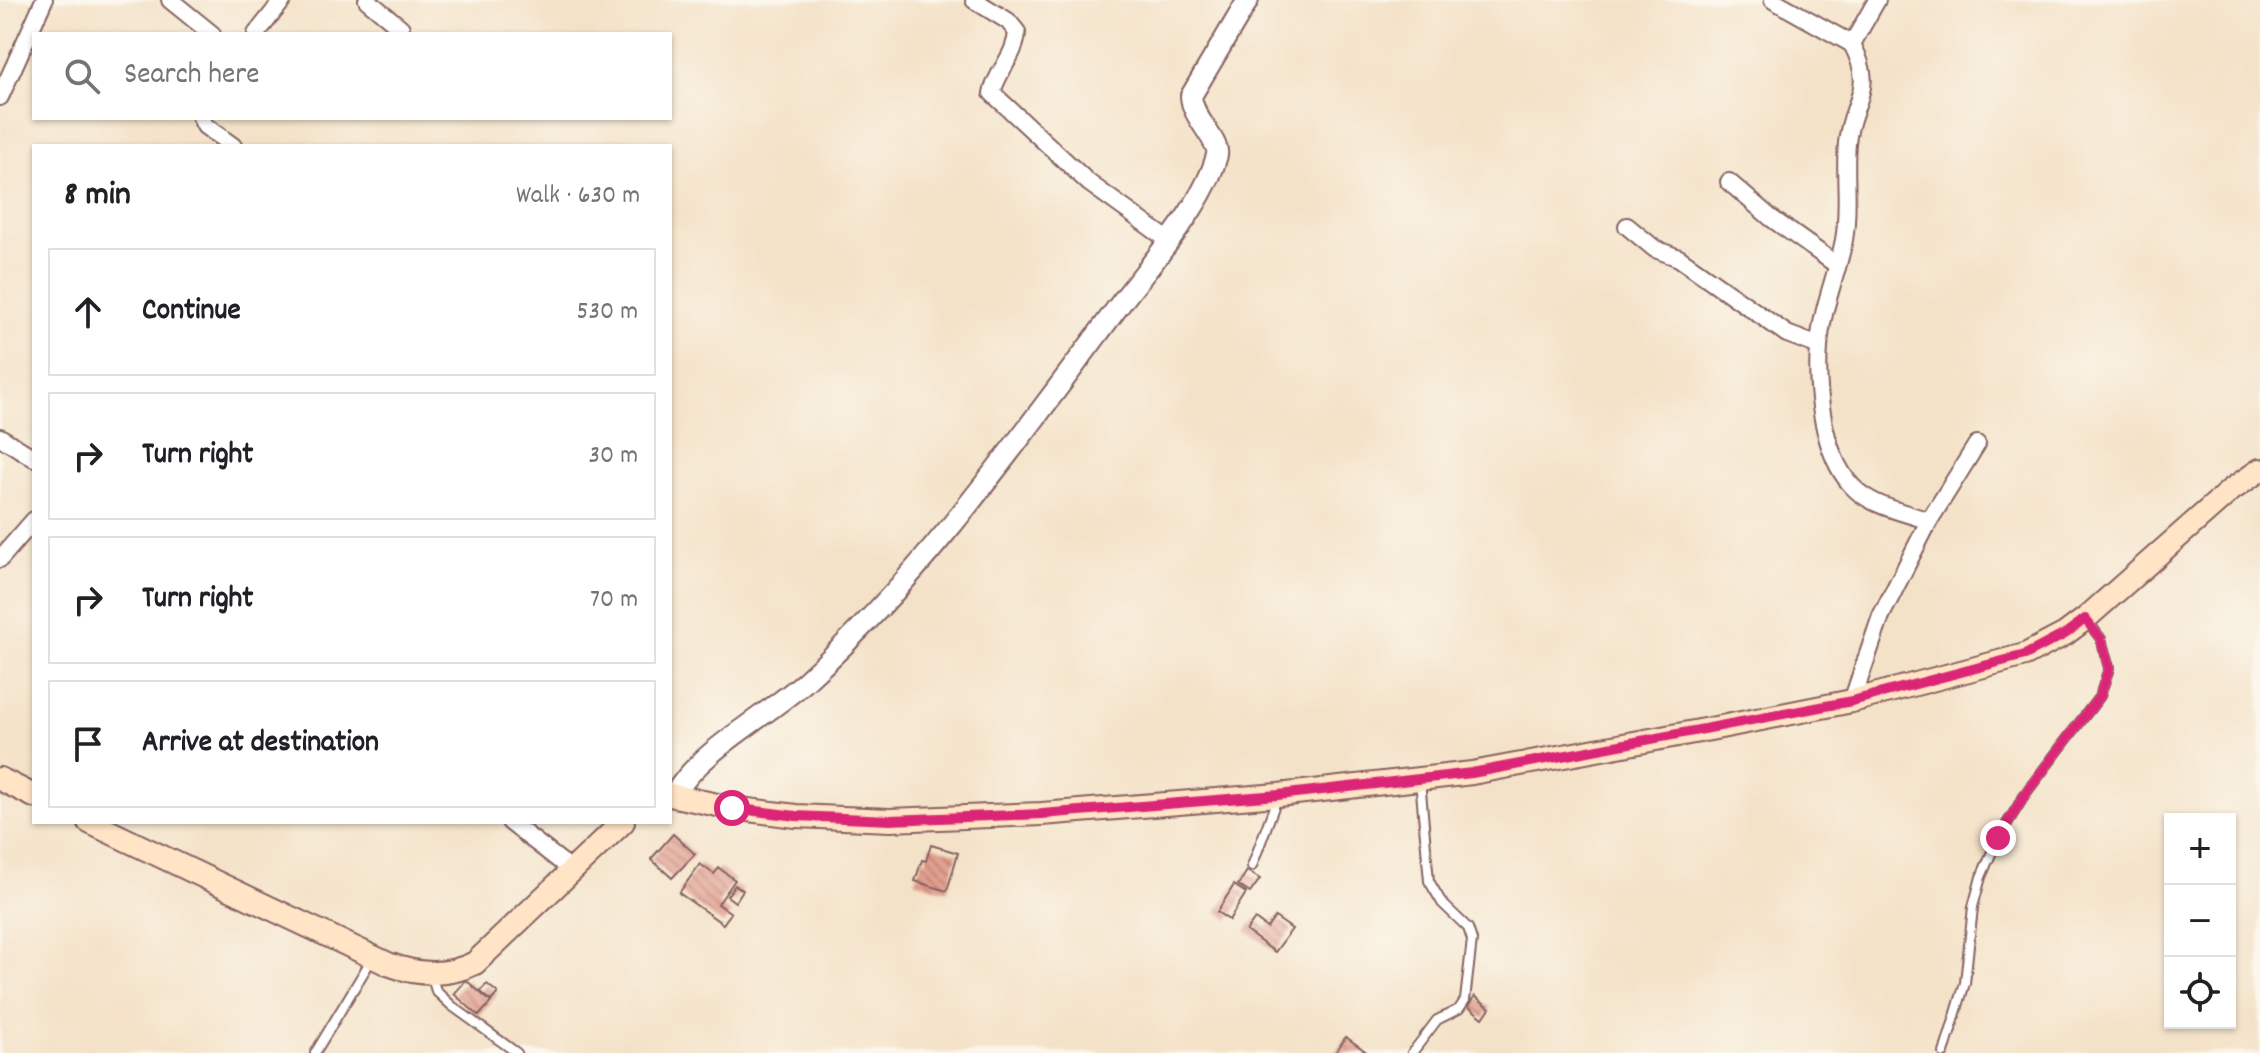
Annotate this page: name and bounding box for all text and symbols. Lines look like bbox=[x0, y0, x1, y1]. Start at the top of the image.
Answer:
search box bbox=[32, 32, 672, 120]
icon: search bbox=[60, 54, 104, 98]
text: Search here bbox=[124, 55, 260, 98]
text: 8 min bbox=[64, 172, 131, 221]
text: Walk · 630 m bbox=[516, 178, 640, 215]
icon: ahead bbox=[66, 290, 110, 334]
text: Continue bbox=[142, 291, 241, 334]
text: 530 m bbox=[576, 294, 638, 331]
icon: right bbox=[66, 434, 110, 478]
text: Turn right bbox=[142, 435, 253, 478]
text: 30 m bbox=[588, 438, 638, 475]
icon: right bbox=[66, 578, 110, 622]
text: Turn right bbox=[142, 579, 253, 622]
text: 70 m bbox=[590, 582, 638, 619]
icon: arrive bbox=[66, 722, 110, 766]
text: Arrive at destination bbox=[142, 723, 379, 766]
route start bbox=[714, 790, 750, 826]
map controls bbox=[2164, 813, 2236, 1029]
button: + bbox=[2164, 813, 2236, 885]
route end bbox=[1980, 820, 2016, 856]
button: − bbox=[2164, 885, 2236, 957]
button: locate bbox=[2164, 957, 2236, 1029]

